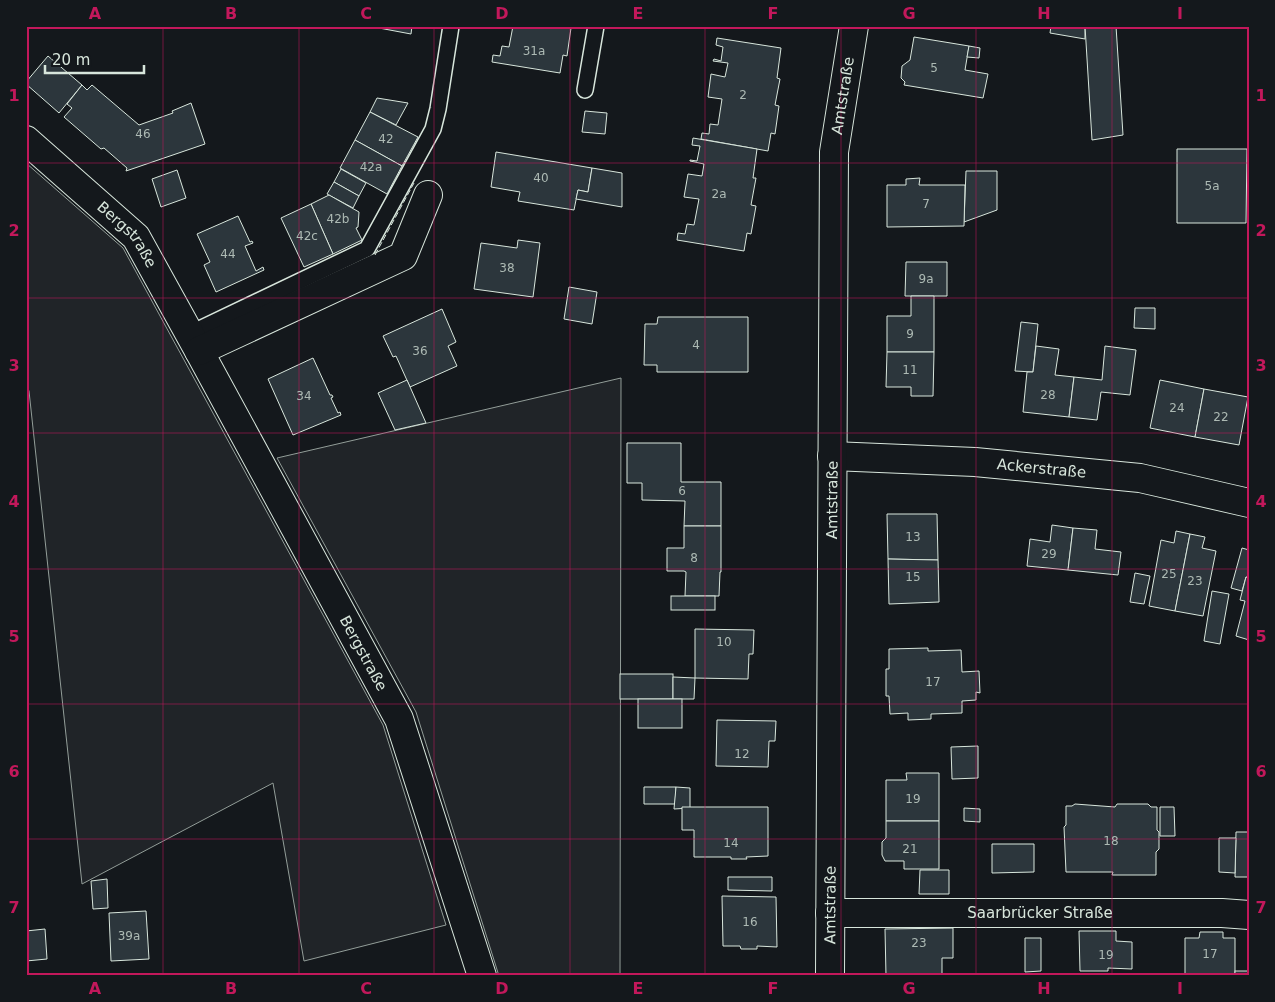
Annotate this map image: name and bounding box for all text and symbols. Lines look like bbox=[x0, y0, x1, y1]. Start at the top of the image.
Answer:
text: A bbox=[89, 4, 102, 23]
text: B bbox=[225, 4, 237, 23]
text: C bbox=[360, 4, 372, 23]
text: D bbox=[495, 4, 509, 23]
text: E bbox=[633, 4, 643, 23]
text: F bbox=[768, 4, 778, 23]
text: G bbox=[902, 4, 916, 23]
text: H bbox=[1037, 4, 1051, 23]
text: I bbox=[1177, 4, 1183, 23]
scale bar bbox=[45, 42, 144, 74]
house number: 31a bbox=[523, 44, 545, 58]
text: 20 m bbox=[52, 51, 90, 69]
street label: Amtstraße bbox=[828, 56, 858, 136]
house number: 5 bbox=[930, 61, 938, 75]
text: 1 bbox=[8, 86, 20, 105]
text: 1 bbox=[1255, 86, 1267, 105]
house number: 2 bbox=[739, 88, 747, 102]
house number: 46 bbox=[135, 127, 151, 141]
house number: 42 bbox=[378, 132, 394, 146]
house number: 42a bbox=[360, 160, 382, 174]
house number: 40 bbox=[533, 171, 549, 185]
house number: 5a bbox=[1205, 179, 1220, 193]
house number: 2a bbox=[712, 187, 727, 201]
house number: 7 bbox=[922, 197, 930, 211]
street label: Bergstraße bbox=[93, 198, 160, 271]
house number: 42b bbox=[327, 212, 349, 226]
text: 2 bbox=[8, 221, 20, 240]
text: 2 bbox=[1255, 221, 1267, 240]
house number: 42c bbox=[296, 229, 318, 243]
house number: 44 bbox=[220, 247, 236, 261]
house number: 38 bbox=[499, 261, 515, 275]
house number: 9a bbox=[919, 272, 934, 286]
house number: 9 bbox=[906, 327, 914, 341]
house number: 4 bbox=[692, 338, 700, 352]
house number: 36 bbox=[412, 344, 428, 358]
text: 3 bbox=[8, 356, 20, 375]
text: 3 bbox=[1255, 356, 1267, 375]
house number: 11 bbox=[902, 363, 918, 377]
house number: 28 bbox=[1040, 388, 1056, 402]
house number: 34 bbox=[296, 389, 312, 403]
house number: 24 bbox=[1169, 401, 1185, 415]
house number: 22 bbox=[1213, 410, 1229, 424]
street label: Ackerstraße bbox=[996, 455, 1087, 482]
street label: Amtstraße bbox=[823, 461, 842, 539]
house number: 6 bbox=[678, 484, 686, 498]
text: 4 bbox=[8, 492, 20, 511]
text: 4 bbox=[1255, 492, 1267, 511]
house number: 13 bbox=[905, 530, 921, 544]
house number: 29 bbox=[1041, 547, 1057, 561]
house number: 8 bbox=[690, 551, 698, 565]
house number: 25 bbox=[1161, 567, 1177, 581]
house number: 15 bbox=[905, 570, 921, 584]
house number: 23 bbox=[1187, 574, 1203, 588]
street label: Bergstraße bbox=[336, 613, 391, 694]
text: 5 bbox=[8, 627, 20, 646]
text: 5 bbox=[1255, 627, 1267, 646]
house number: 10 bbox=[716, 635, 732, 649]
house number: 17 bbox=[925, 675, 941, 689]
house number: 12 bbox=[734, 747, 750, 761]
text: 6 bbox=[8, 762, 20, 781]
text: 6 bbox=[1255, 762, 1267, 781]
house number: 19 bbox=[905, 792, 921, 806]
house number: 18 bbox=[1103, 834, 1119, 848]
house number: 14 bbox=[723, 836, 739, 850]
house number: 21 bbox=[902, 842, 918, 856]
street label: Amtstraße bbox=[821, 866, 840, 944]
text: 7 bbox=[8, 898, 20, 917]
text: 7 bbox=[1255, 898, 1267, 917]
street label: Saarbrücker Straße bbox=[967, 904, 1113, 922]
house number: 16 bbox=[742, 915, 758, 929]
house number: 39a bbox=[118, 929, 140, 943]
house number: 23 bbox=[911, 936, 927, 950]
house number: 17 bbox=[1202, 947, 1218, 961]
house number: 19 bbox=[1098, 948, 1114, 962]
text: A bbox=[89, 979, 102, 998]
text: B bbox=[225, 979, 237, 998]
text: C bbox=[360, 979, 372, 998]
text: D bbox=[495, 979, 509, 998]
text: E bbox=[633, 979, 643, 998]
text: F bbox=[768, 979, 778, 998]
text: G bbox=[902, 979, 916, 998]
text: H bbox=[1037, 979, 1051, 998]
text: I bbox=[1177, 979, 1183, 998]

